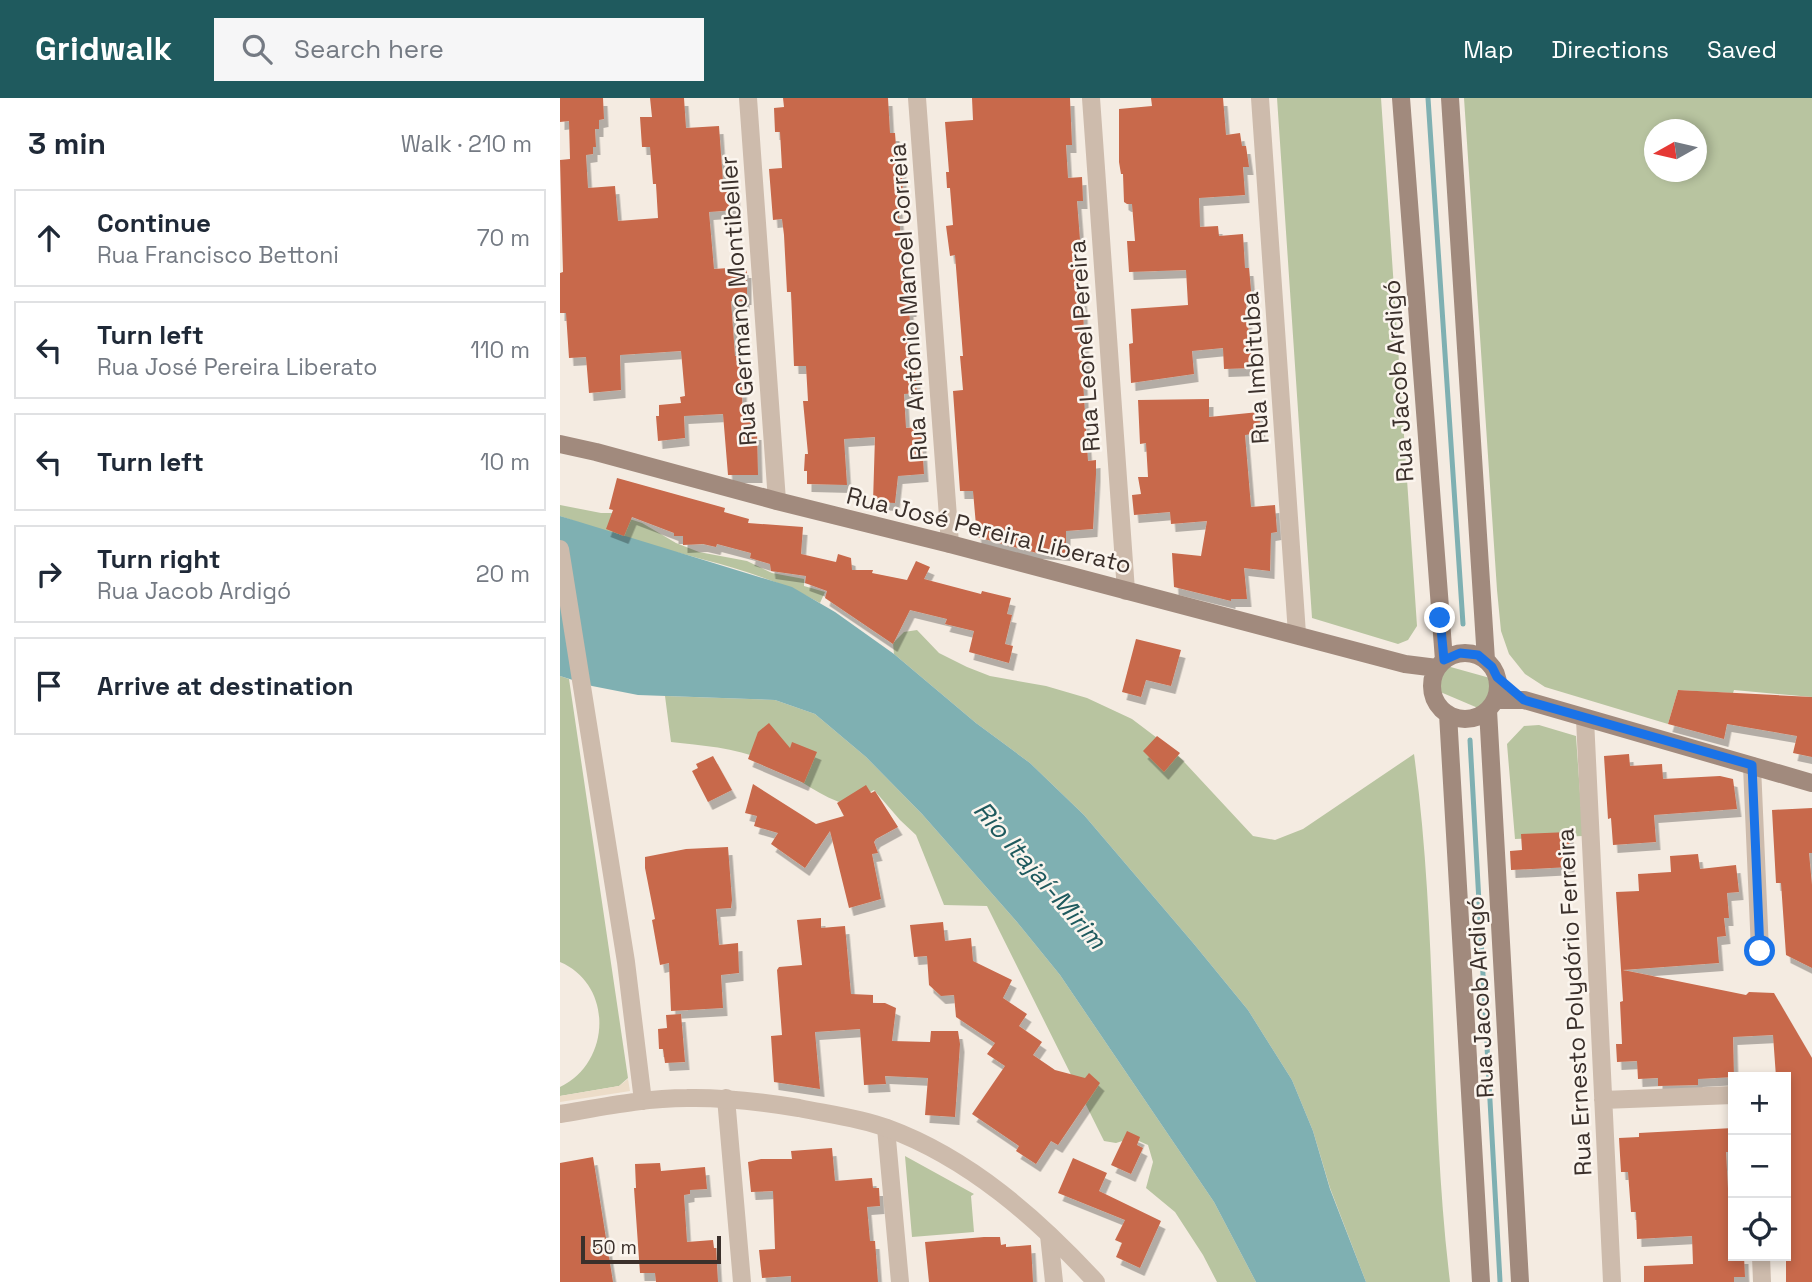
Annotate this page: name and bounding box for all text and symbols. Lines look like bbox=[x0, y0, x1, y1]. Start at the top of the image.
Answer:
search box bbox=[214, 18, 704, 81]
text: Gridwalk bbox=[35, 28, 172, 70]
icon: search bbox=[238, 30, 276, 68]
text: Search here bbox=[294, 32, 444, 66]
text: Map bbox=[1463, 34, 1513, 65]
text: Directions bbox=[1551, 34, 1669, 65]
text: Saved bbox=[1707, 34, 1777, 65]
north arrow bbox=[1644, 119, 1707, 182]
text: 3 min bbox=[28, 124, 106, 163]
text: Walk · 210 m bbox=[401, 129, 532, 159]
street label: Rua Antônio Manoel Correia bbox=[881, 142, 935, 462]
street label: Rua Germano Montibeller bbox=[712, 155, 764, 447]
text: Continue bbox=[97, 206, 211, 240]
icon: ahead bbox=[30, 219, 68, 257]
text: 70 m bbox=[477, 223, 530, 253]
street label: Rua Leonel Pereira bbox=[1061, 239, 1107, 453]
text: Rua Francisco Bettoni bbox=[97, 240, 339, 270]
street label: Rua Jacob Ardigó bbox=[1375, 279, 1421, 483]
street label: Rua Imbituba bbox=[1234, 291, 1276, 445]
text: Turn left bbox=[97, 318, 204, 352]
icon: left bbox=[30, 331, 68, 369]
text: 110 m bbox=[470, 335, 530, 365]
text: Rua José Pereira Liberato bbox=[97, 352, 377, 382]
icon: left bbox=[30, 443, 68, 481]
text: Turn left bbox=[97, 445, 204, 479]
text: 10 m bbox=[480, 447, 530, 477]
street label: Rua José Pereira Liberato bbox=[843, 480, 1135, 580]
text: Turn right bbox=[97, 542, 221, 576]
icon: right bbox=[30, 555, 68, 593]
text: 20 m bbox=[476, 559, 530, 589]
text: Rua Jacob Ardigó bbox=[97, 576, 291, 606]
route end bbox=[1424, 602, 1455, 633]
icon: arrive bbox=[30, 667, 68, 705]
text: Arrive at destination bbox=[97, 669, 354, 703]
water label: Rio Itajaí-Mirim bbox=[966, 794, 1114, 957]
street label: Rua Ernesto Polydório Ferreira bbox=[1549, 827, 1599, 1177]
street label: Rua Jacob Ardigó bbox=[1459, 895, 1501, 1099]
route start bbox=[1744, 935, 1775, 966]
map controls bbox=[1728, 1072, 1791, 1261]
button: + bbox=[1728, 1072, 1791, 1135]
button: − bbox=[1728, 1135, 1791, 1198]
button: locate bbox=[1728, 1198, 1791, 1261]
scale bar bbox=[581, 1233, 721, 1265]
text: 50 m bbox=[592, 1235, 637, 1260]

